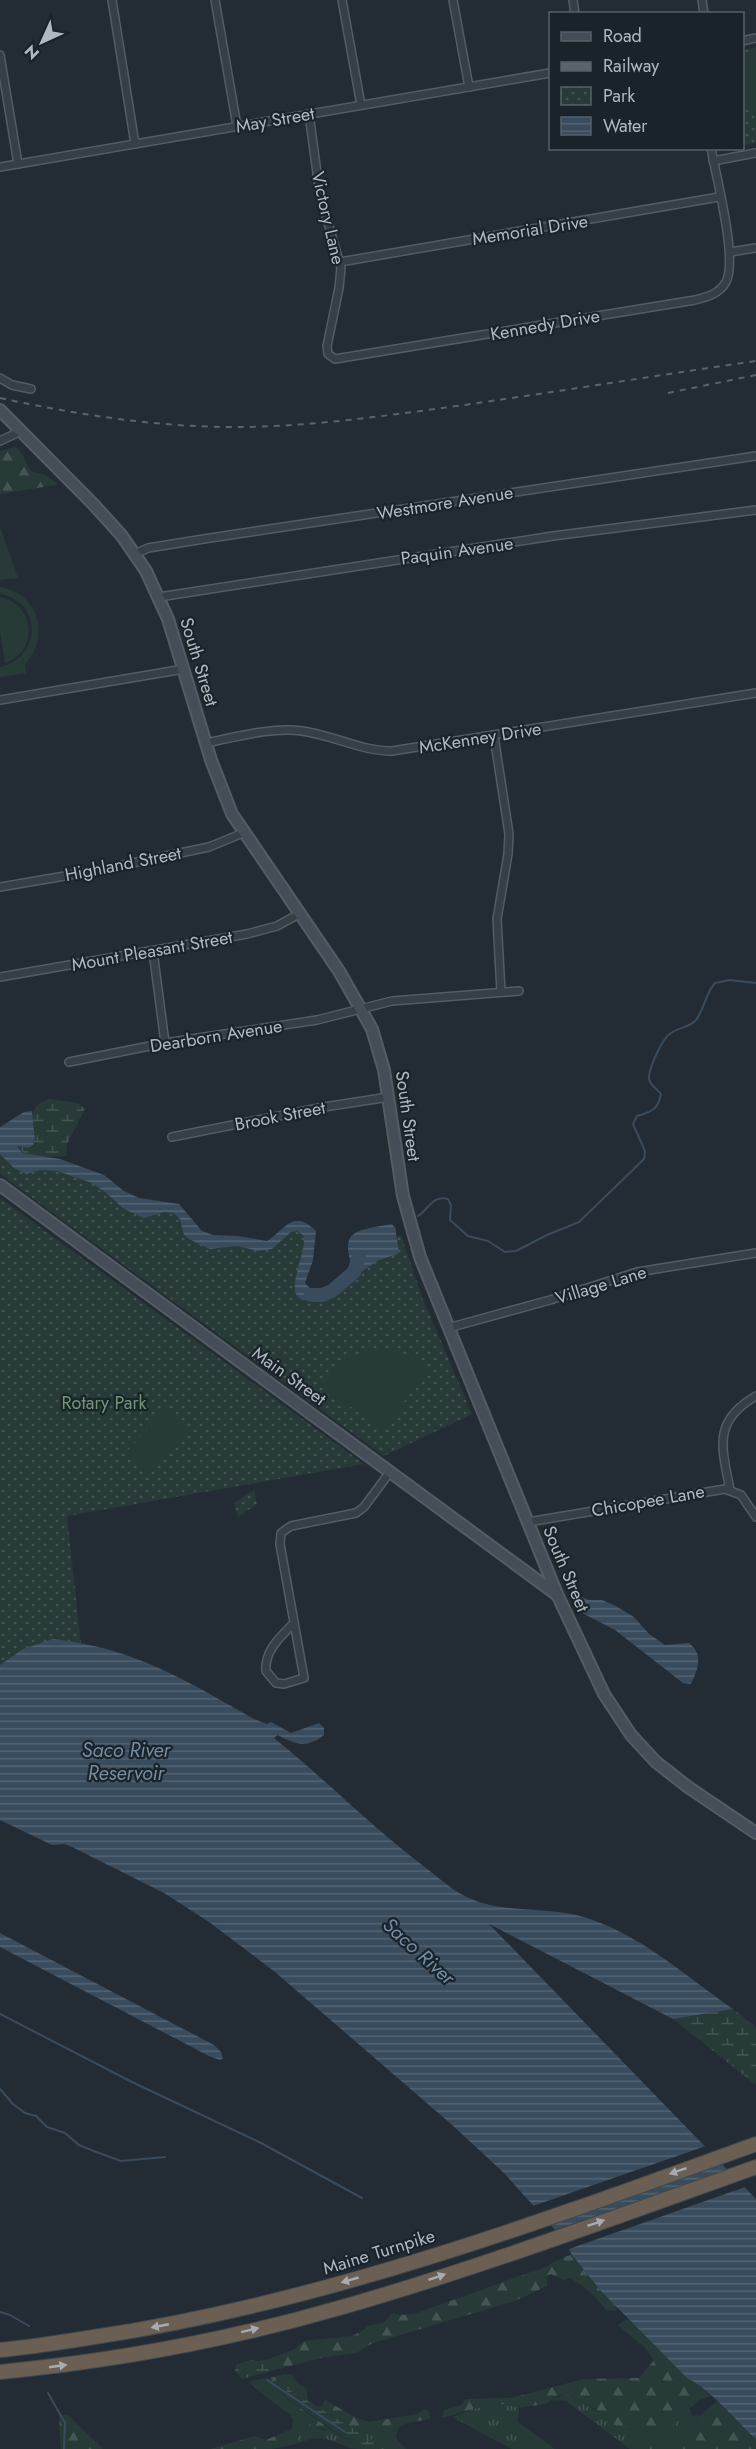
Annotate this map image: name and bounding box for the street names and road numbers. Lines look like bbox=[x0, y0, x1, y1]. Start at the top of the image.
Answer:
street label: May Street bbox=[234, 100, 317, 140]
street label: Victory Lane bbox=[305, 169, 351, 267]
street label: Memorial Drive bbox=[470, 208, 590, 252]
street label: Kennedy Drive bbox=[488, 303, 602, 347]
street label: Westmore Avenue bbox=[375, 479, 515, 527]
street label: Paquin Avenue bbox=[399, 530, 515, 572]
street label: South Street bbox=[173, 615, 225, 710]
street label: McKenney Drive bbox=[417, 716, 543, 760]
street label: Highland Street bbox=[63, 840, 184, 888]
street label: Mount Pleasant Street bbox=[69, 924, 235, 978]
street label: Dearborn Avenue bbox=[148, 1013, 284, 1059]
street label: South Street bbox=[389, 1069, 427, 1164]
street label: Brook Street bbox=[232, 1094, 328, 1138]
street label: Village Lane bbox=[552, 1259, 650, 1311]
street label: Main Street bbox=[247, 1340, 332, 1412]
street label: Chicopee Lane bbox=[589, 1478, 707, 1524]
street label: South Street bbox=[536, 1522, 596, 1617]
street label: Maine Turnpike bbox=[320, 2223, 438, 2281]

